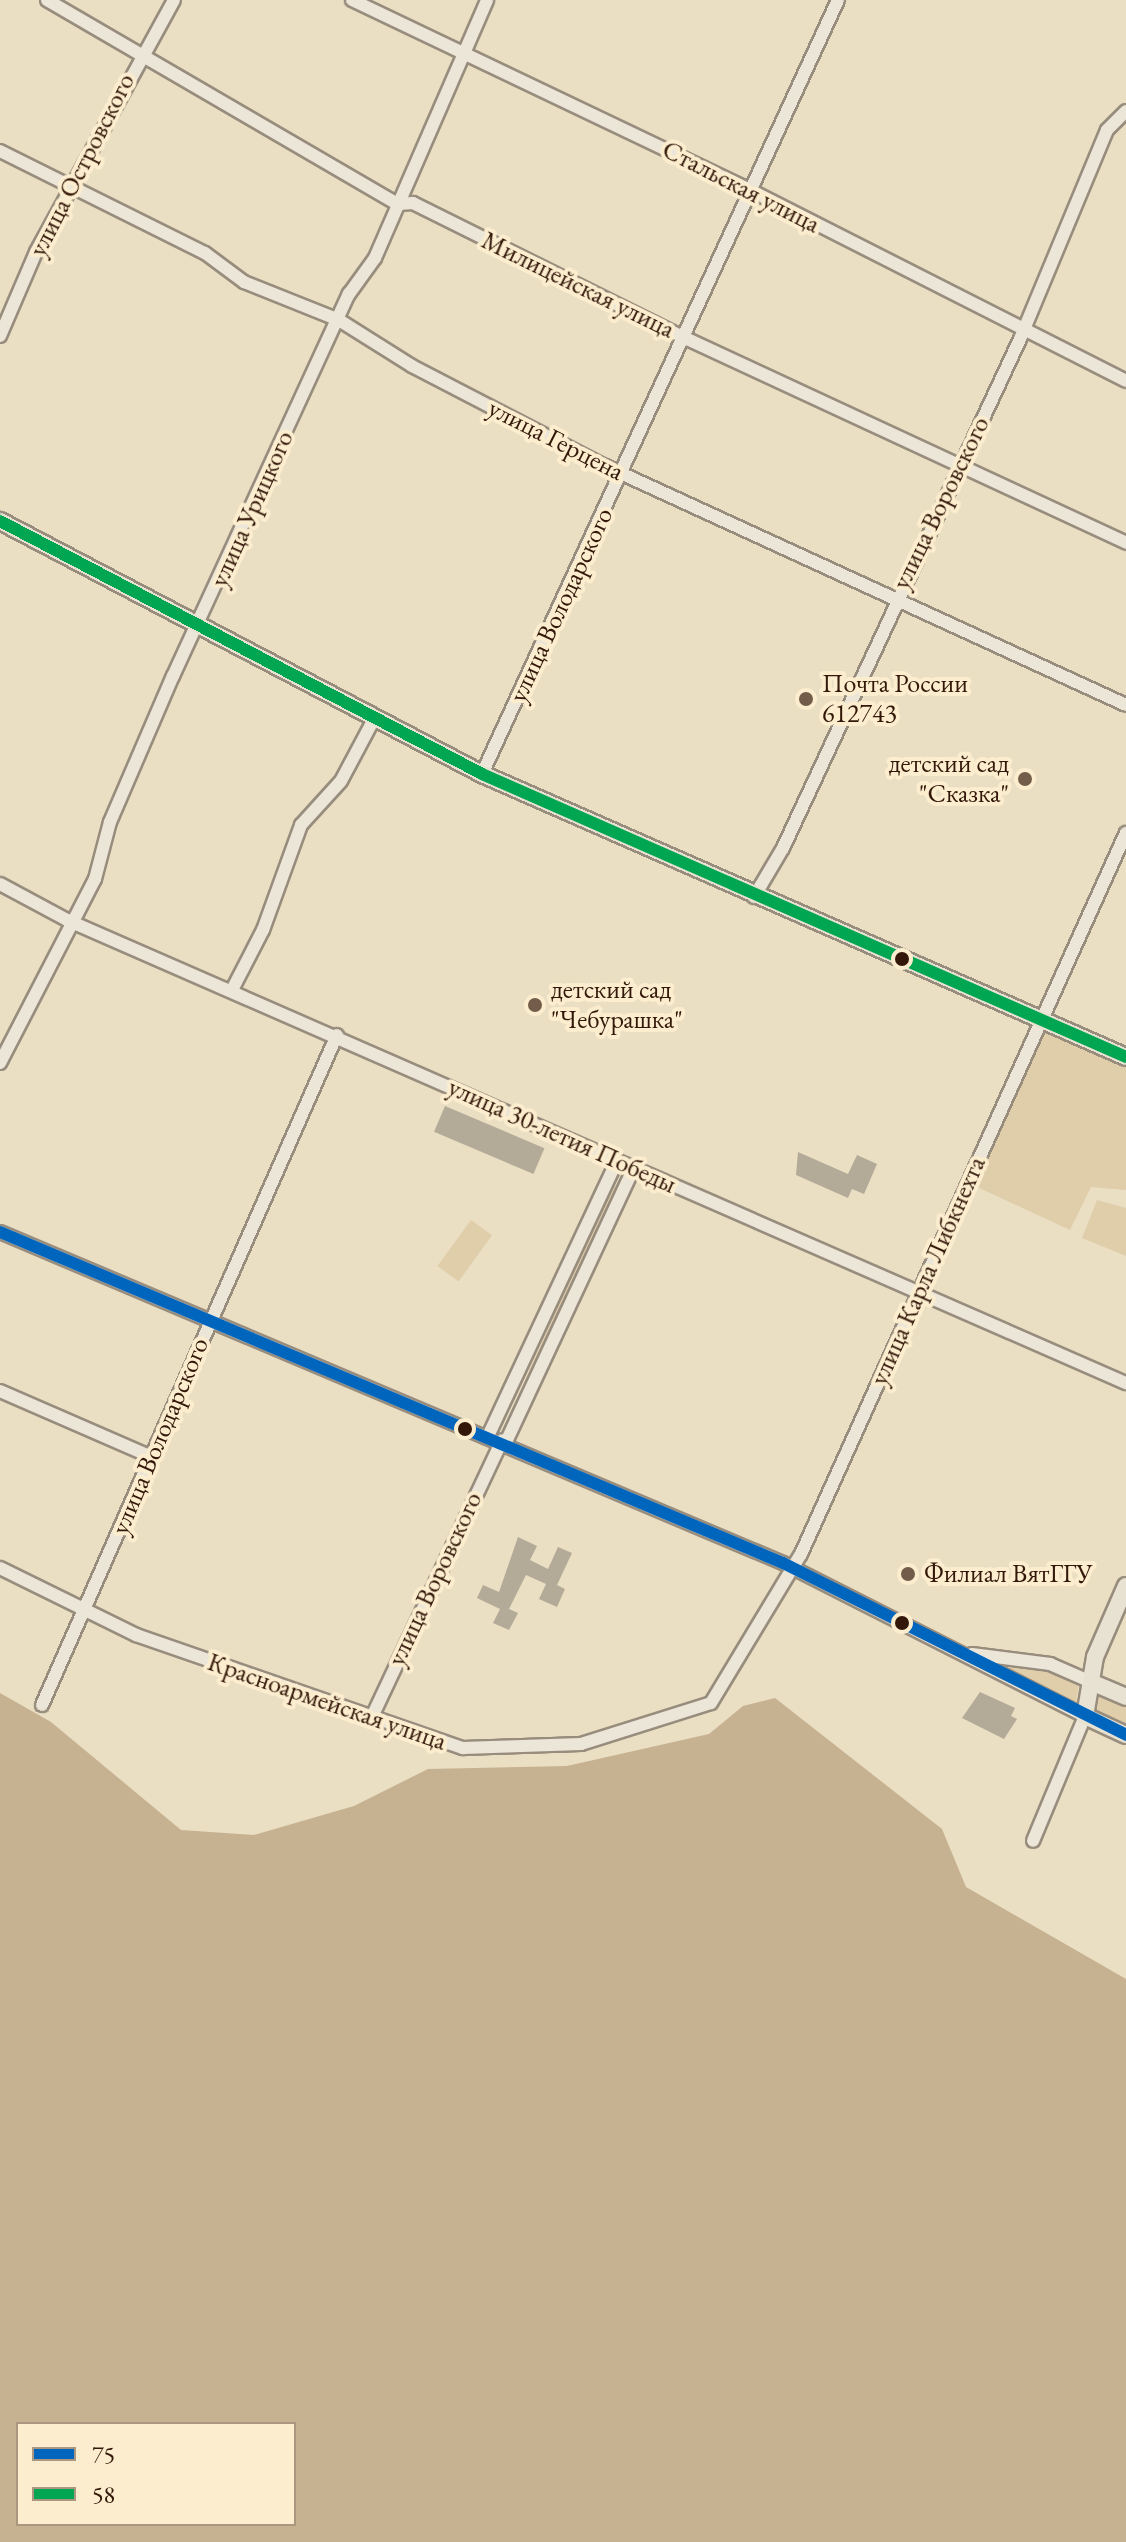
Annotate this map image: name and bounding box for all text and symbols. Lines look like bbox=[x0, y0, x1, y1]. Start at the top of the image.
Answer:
street label: улица Островского bbox=[22, 68, 142, 262]
street label: Стальская улица bbox=[657, 134, 825, 240]
street label: Милицейская улица bbox=[476, 225, 680, 345]
street label: улица Герцена bbox=[483, 392, 629, 488]
street label: улица Воровского bbox=[886, 411, 996, 595]
street label: улица Урицкого bbox=[204, 426, 300, 592]
street label: улица Володарского bbox=[502, 503, 620, 707]
place label: Почта России 612743 bbox=[822, 668, 968, 730]
marker: Почта России 612743 bbox=[797, 690, 815, 708]
place label: детский сад "Сказка" bbox=[889, 748, 1009, 810]
marker: детский сад "Сказка" bbox=[1016, 770, 1034, 788]
unlabelled marker bbox=[894, 951, 910, 967]
place label: детский сад "Чебурашка" bbox=[551, 974, 683, 1036]
marker: детский сад "Чебурашка" bbox=[526, 996, 544, 1014]
street label: улица 30-летия Победы bbox=[443, 1072, 681, 1200]
street label: улица Карла Либкнехта bbox=[864, 1152, 992, 1390]
street label: улица Володарского bbox=[104, 1333, 216, 1539]
unlabelled marker bbox=[457, 1421, 473, 1437]
street label: улица Воровского bbox=[381, 1487, 489, 1671]
place label: Филиал ВятГГУ bbox=[924, 1558, 1093, 1590]
marker: Филиал ВятГГУ bbox=[899, 1565, 917, 1583]
unlabelled marker bbox=[894, 1615, 910, 1631]
street label: Красноармейская улица bbox=[204, 1646, 450, 1758]
legend bbox=[16, 2422, 296, 2526]
text: 75 bbox=[92, 2439, 115, 2470]
text: 58 bbox=[92, 2479, 115, 2510]

